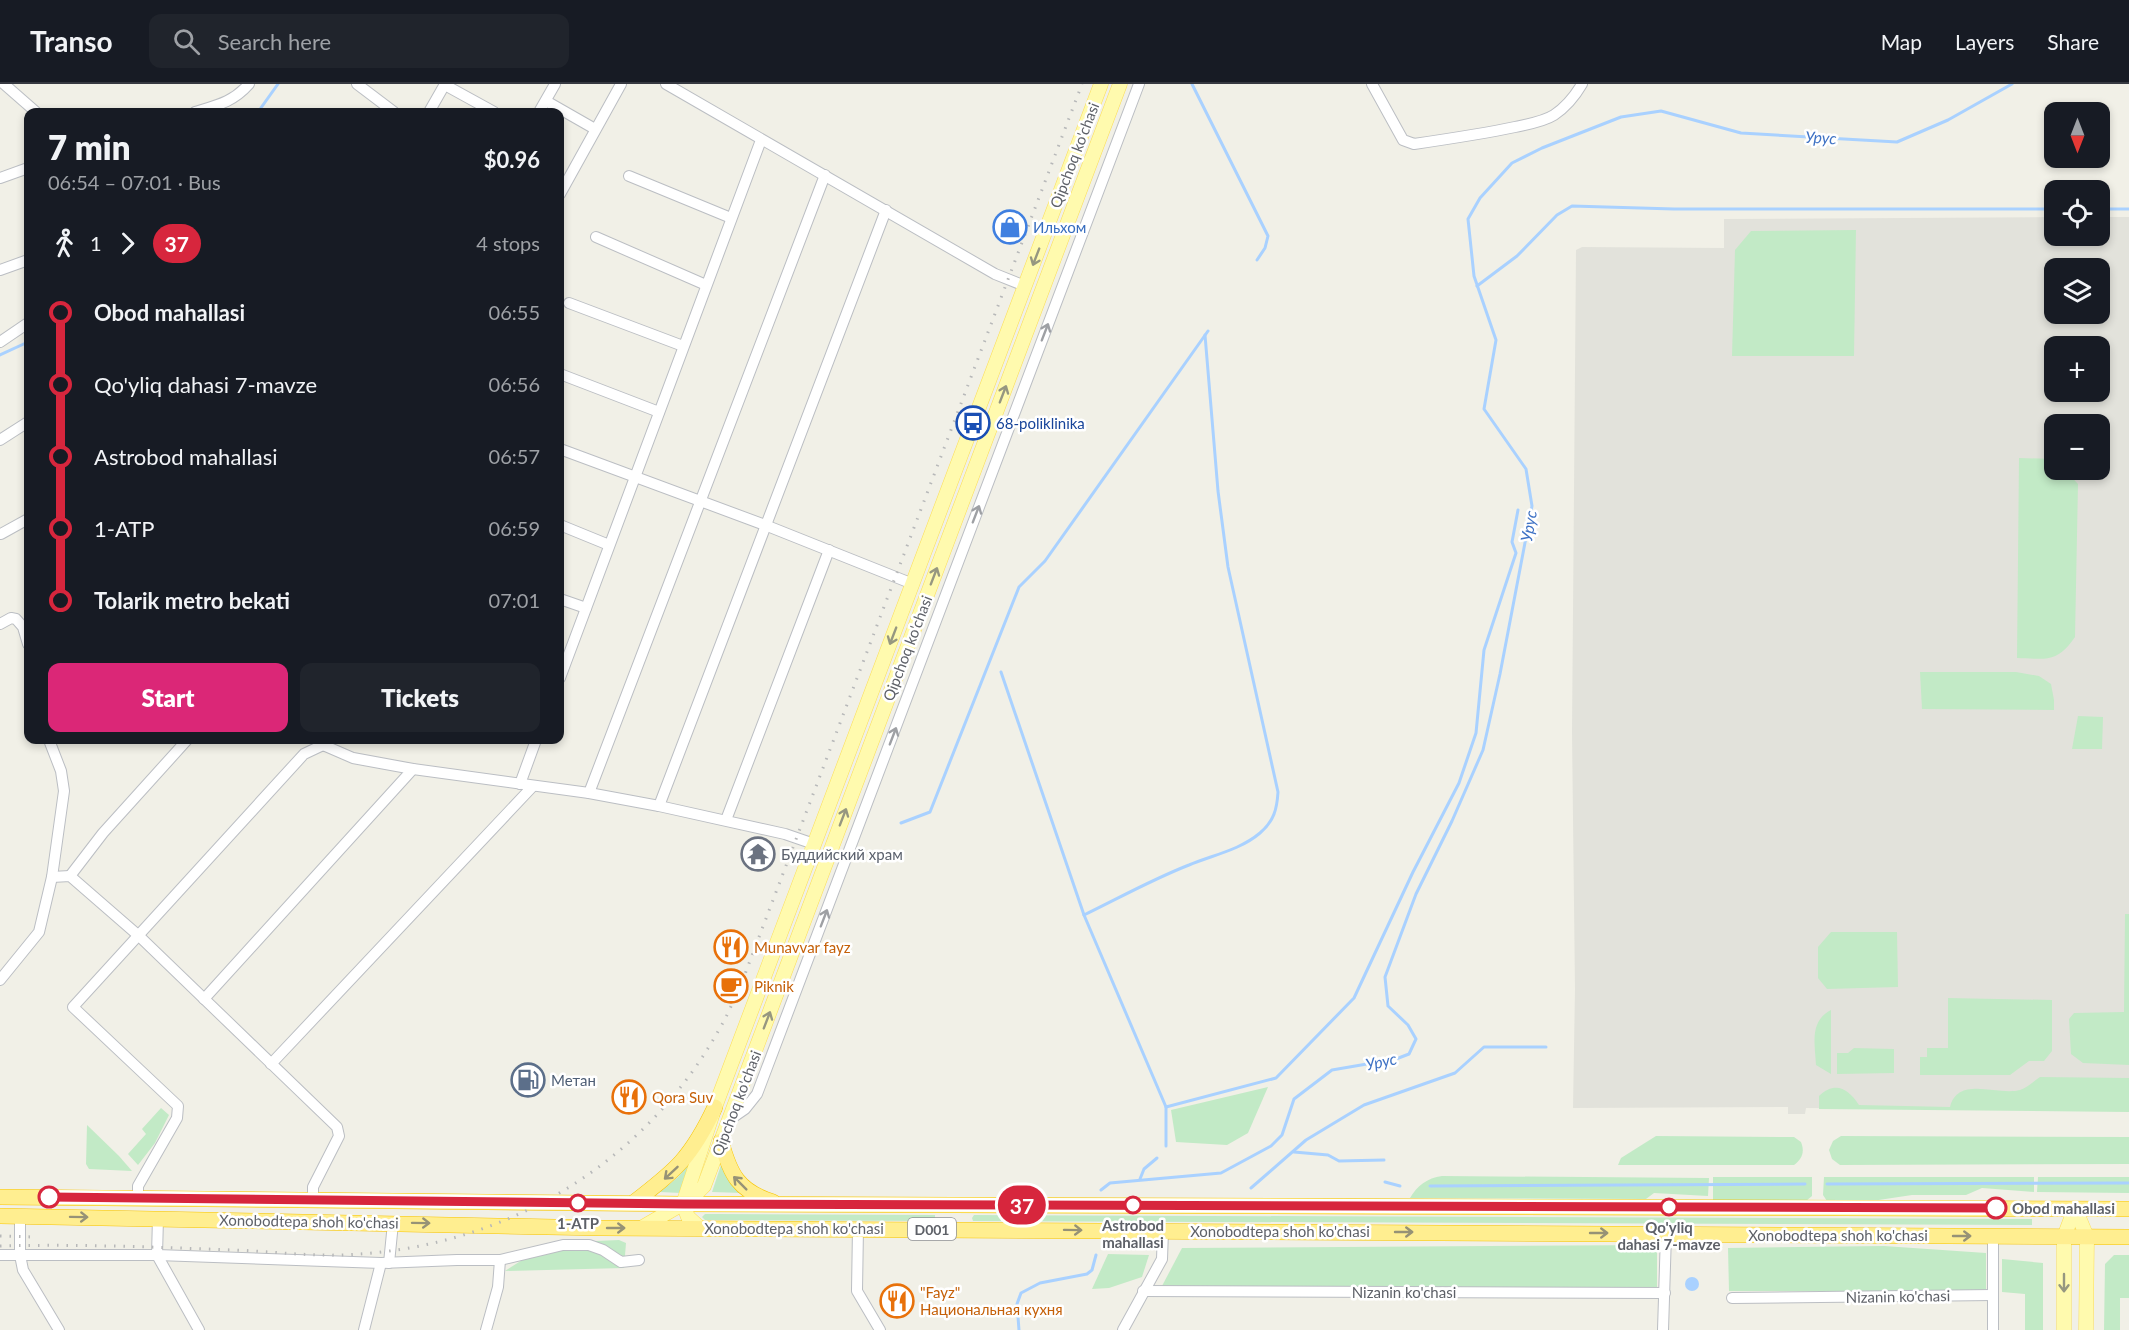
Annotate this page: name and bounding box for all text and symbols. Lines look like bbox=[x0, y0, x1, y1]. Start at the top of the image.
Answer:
search box bbox=[149, 14, 569, 68]
text: Transo bbox=[30, 24, 113, 58]
icon: search bbox=[170, 25, 203, 58]
text: Search here bbox=[218, 28, 331, 55]
text: Map bbox=[1881, 29, 1922, 54]
text: Layers bbox=[1955, 29, 2014, 54]
text: Share bbox=[2047, 29, 2099, 54]
street label: Qipchoq ko'chasi bbox=[1046, 100, 1102, 210]
north arrow bbox=[2044, 102, 2110, 168]
map controls bbox=[2044, 102, 2110, 480]
text: 7 min bbox=[48, 127, 130, 167]
water label: Урус bbox=[1805, 127, 1837, 147]
text: $0.96 bbox=[484, 146, 540, 173]
text: 06:54 – 07:01 · Bus bbox=[48, 170, 221, 194]
button: locate bbox=[2044, 180, 2110, 246]
shop icon: Ильхом bbox=[992, 209, 1028, 245]
place label: Ильхом bbox=[1033, 218, 1086, 236]
icon: walk bbox=[48, 227, 81, 260]
icon: forward bbox=[111, 227, 144, 260]
text: 1 bbox=[90, 231, 102, 255]
text: 37 bbox=[165, 231, 189, 256]
text: 4 stops bbox=[476, 231, 540, 255]
one-way arrow bbox=[1030, 247, 1041, 265]
button: layers bbox=[2044, 258, 2110, 324]
text: Obod mahallasi bbox=[94, 299, 245, 326]
text: 06:55 bbox=[489, 300, 540, 324]
one-way arrow bbox=[1040, 323, 1051, 341]
button: + bbox=[2044, 336, 2110, 402]
text: Qo'yliq dahasi 7-mavze bbox=[94, 371, 317, 398]
text: 06:56 bbox=[489, 372, 540, 396]
one-way arrow bbox=[998, 385, 1009, 403]
bus stop icon: 68-poliklinika bbox=[955, 405, 991, 441]
place label: 68-poliklinika bbox=[996, 414, 1085, 432]
button: − bbox=[2044, 414, 2110, 480]
text: Astrobod mahallasi bbox=[94, 443, 277, 470]
text: 06:57 bbox=[489, 444, 540, 468]
one-way arrow bbox=[972, 505, 983, 524]
water label: Урус bbox=[1516, 509, 1540, 543]
text: 1-ATP bbox=[94, 515, 154, 542]
text: 06:59 bbox=[489, 516, 540, 540]
one-way arrow bbox=[929, 567, 940, 586]
text: Tolarik metro bekati bbox=[94, 587, 290, 614]
text: 07:01 bbox=[489, 588, 540, 612]
street label: Qipchoq ko'chasi bbox=[879, 593, 935, 703]
one-way arrow bbox=[887, 626, 898, 644]
button: Start bbox=[48, 663, 288, 732]
button: Tickets bbox=[300, 663, 540, 732]
one-way arrow bbox=[888, 727, 899, 746]
one-way arrow bbox=[838, 809, 849, 827]
temple icon: Буддийский храм bbox=[740, 836, 776, 872]
place label: Буддийский храм bbox=[781, 845, 903, 863]
one-way arrow bbox=[819, 909, 830, 928]
restaurant icon: Munavvar fayz bbox=[713, 929, 749, 965]
place label: Munavvar fayz bbox=[754, 938, 851, 956]
cafe icon: Piknik bbox=[713, 968, 749, 1004]
place label: Piknik bbox=[754, 977, 794, 995]
one-way arrow bbox=[762, 1011, 773, 1029]
street label: Qipchoq ko'chasi bbox=[708, 1048, 764, 1158]
water label: Урус bbox=[1364, 1048, 1398, 1074]
fuel station icon: Метан bbox=[510, 1062, 546, 1098]
place label: Метан bbox=[551, 1071, 596, 1089]
restaurant icon: Qora Suv bbox=[611, 1079, 647, 1115]
place label: Qora Suv bbox=[652, 1088, 713, 1106]
one-way arrow bbox=[664, 1166, 679, 1180]
one-way arrow bbox=[733, 1175, 748, 1190]
unlabelled marker bbox=[38, 1186, 60, 1208]
line badge: 37 bbox=[995, 1186, 1049, 1224]
text: 37 bbox=[1010, 1193, 1034, 1218]
marker: 1-ATP bbox=[569, 1194, 587, 1212]
marker: Astrobod mahallasi bbox=[1124, 1196, 1142, 1214]
marker: Obod mahallasi bbox=[1985, 1197, 2007, 1219]
marker: Qo'yliq dahasi 7-mavze bbox=[1660, 1198, 1678, 1216]
place label: Obod mahallasi bbox=[2012, 1199, 2115, 1217]
street label: Xonobodtepa shoh ko'chasi bbox=[219, 1210, 399, 1232]
one-way arrow bbox=[68, 1211, 88, 1223]
place label: 1-ATP bbox=[557, 1214, 599, 1232]
place label: Astrobod mahallasi bbox=[1101, 1216, 1164, 1251]
one-way arrow bbox=[410, 1217, 430, 1229]
road number: D001 bbox=[908, 1218, 956, 1240]
place label: Qo'yliq dahasi 7-mavze bbox=[1617, 1218, 1721, 1253]
street label: Xonobodtepa shoh ko'chasi bbox=[704, 1219, 884, 1237]
one-way arrow bbox=[605, 1222, 625, 1234]
street label: Xonobodtepa shoh ko'chasi bbox=[1190, 1222, 1370, 1240]
one-way arrow bbox=[1063, 1224, 1083, 1236]
one-way arrow bbox=[1393, 1226, 1413, 1238]
street label: Xonobodtepa shoh ko'chasi bbox=[1748, 1226, 1928, 1244]
one-way arrow bbox=[1588, 1227, 1608, 1239]
one-way arrow bbox=[1951, 1230, 1971, 1242]
one-way arrow bbox=[2058, 1273, 2070, 1293]
restaurant icon: "Fayz" Национальная кухня bbox=[879, 1283, 915, 1319]
place label: "Fayz" Национальная кухня bbox=[920, 1283, 1063, 1318]
street label: Nizanin ko'chasi bbox=[1352, 1283, 1456, 1301]
street label: Nizanin ko'chasi bbox=[1846, 1286, 1950, 1306]

